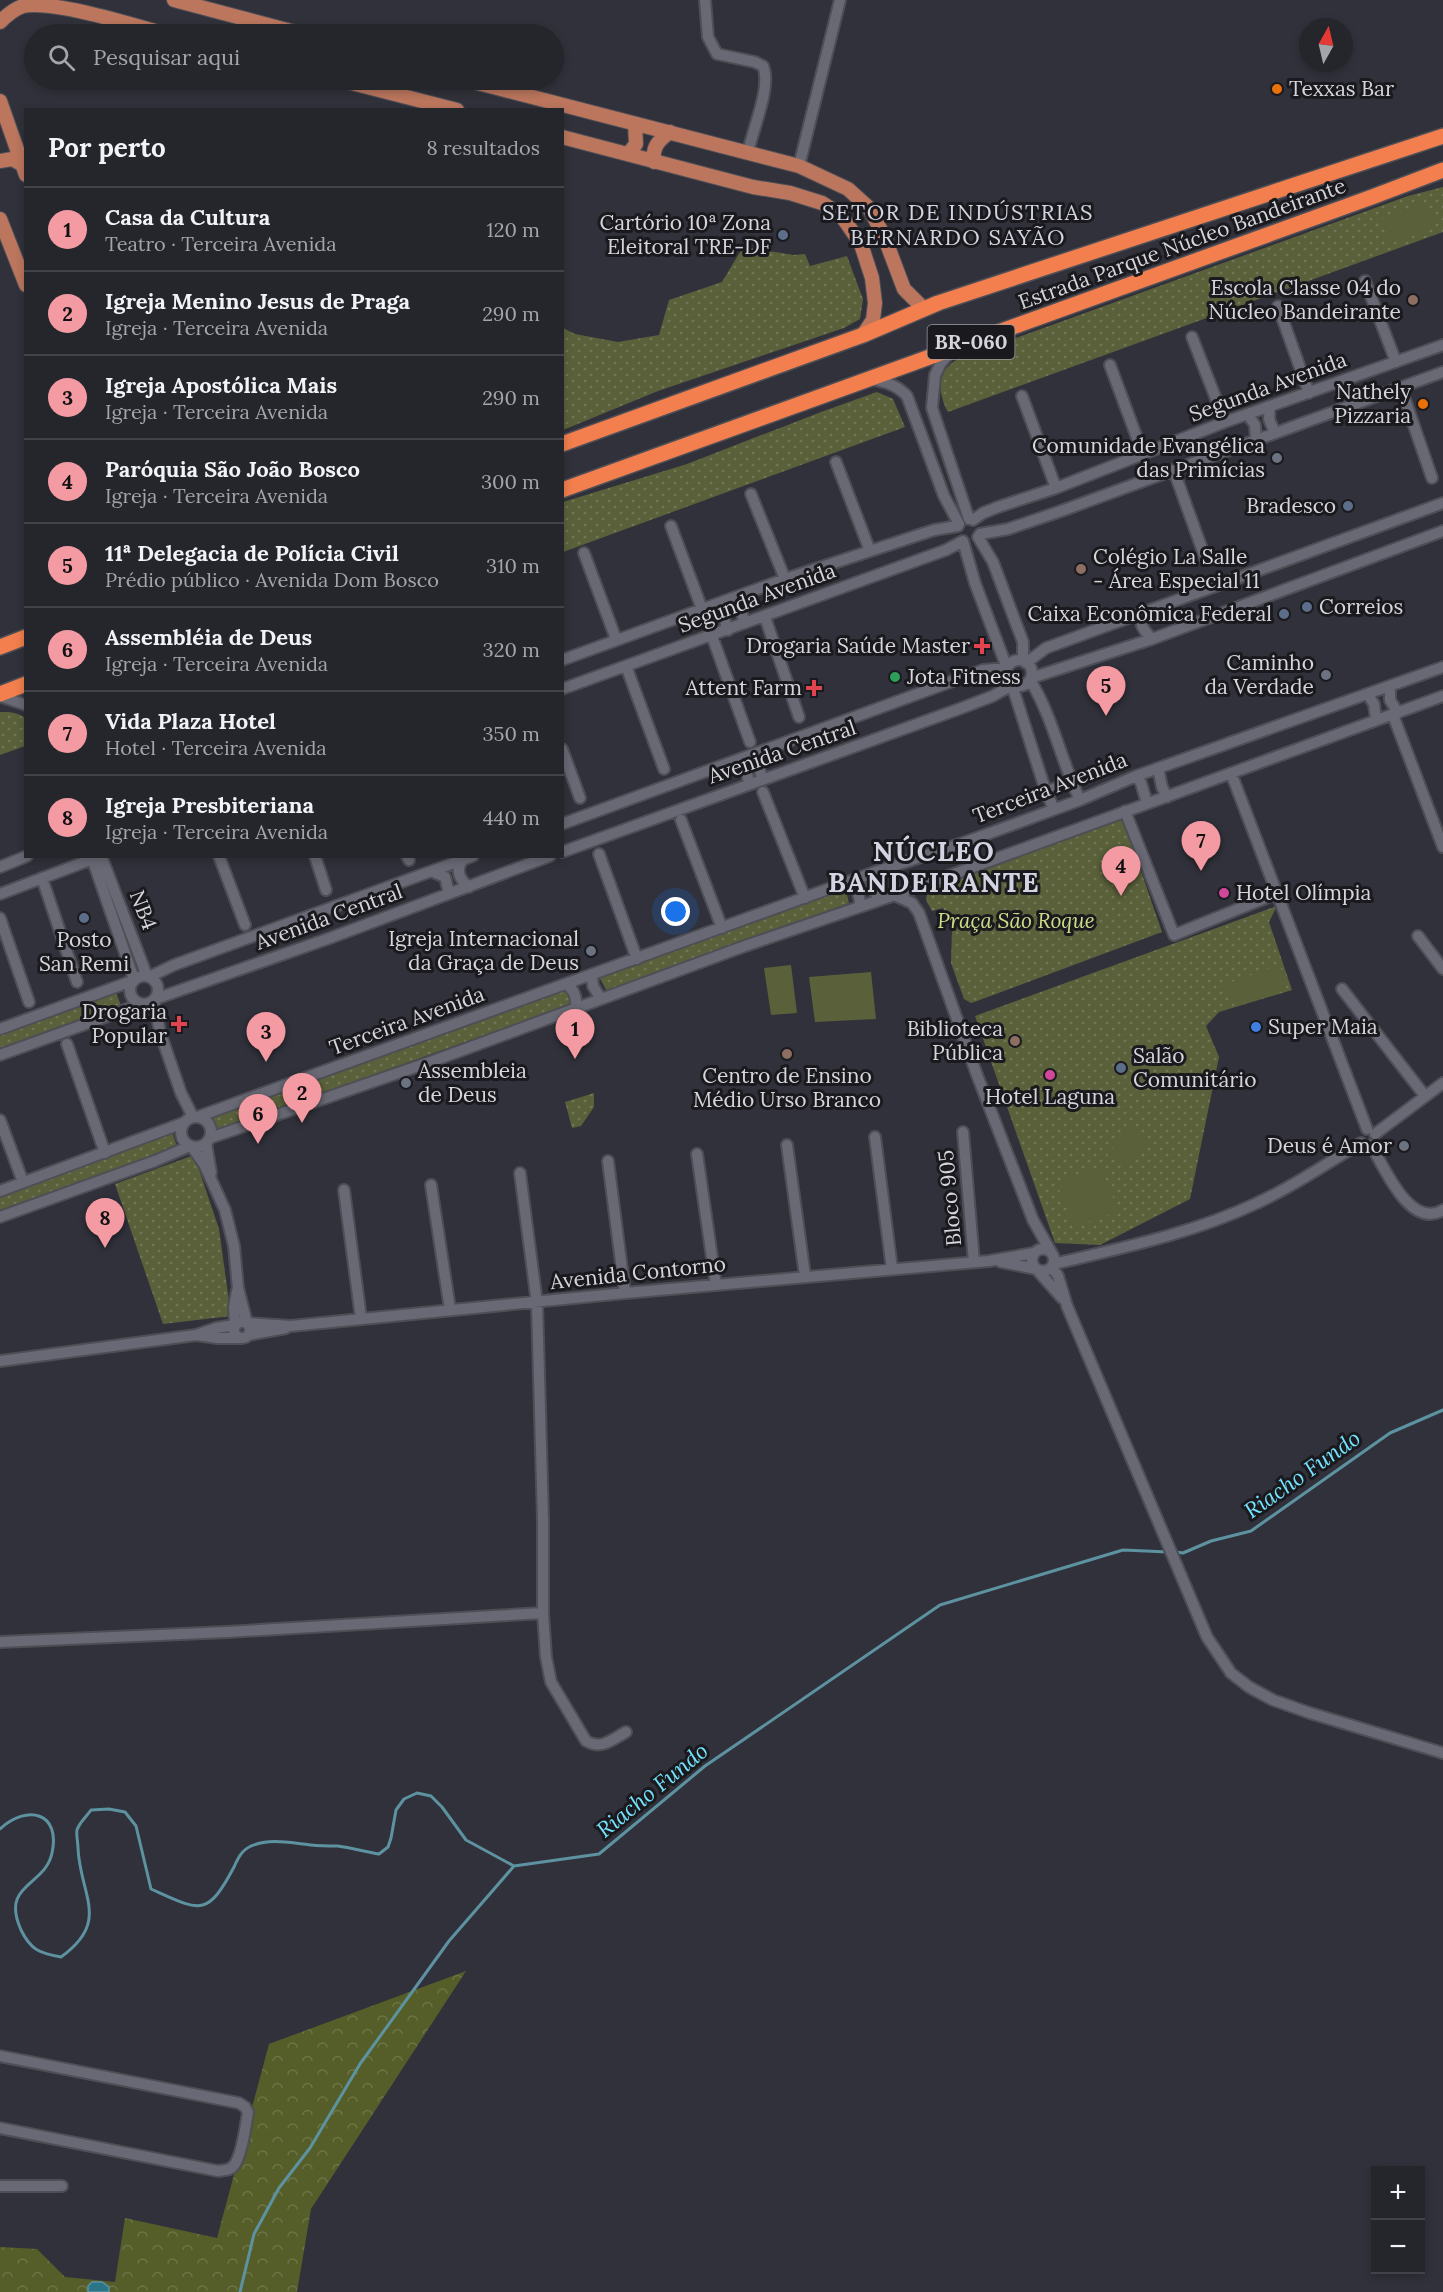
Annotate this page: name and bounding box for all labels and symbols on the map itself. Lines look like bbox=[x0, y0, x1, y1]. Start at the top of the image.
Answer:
north arrow bbox=[1299, 18, 1353, 72]
place label: Texxas Bar bbox=[1289, 75, 1394, 102]
marker: Texxas Bar bbox=[1270, 82, 1284, 96]
street label: Estrada Parque Núcleo Bandeirante bbox=[1014, 172, 1349, 315]
district label: SETOR DE INDÚSTRIAS BERNARDO SAYÃO bbox=[822, 198, 1094, 251]
place label: Cartório 10ª Zona Eleitoral TRE-DF bbox=[600, 209, 771, 260]
marker: Cartório 10ª Zona Eleitoral TRE-DF bbox=[776, 228, 790, 242]
place label: Escola Classe 04 do Núcleo Bandeirante bbox=[1208, 274, 1401, 325]
marker: Escola Classe 04 do Núcleo Bandeirante bbox=[1406, 293, 1420, 307]
road number: BR-060 bbox=[928, 325, 1014, 359]
street label: Segunda Avenida bbox=[1185, 345, 1350, 428]
place label: Nathely Pizzaria bbox=[1334, 378, 1411, 429]
marker: Nathely Pizzaria bbox=[1416, 397, 1430, 411]
place label: Comunidade Evangélica das Primícias bbox=[1032, 432, 1265, 483]
marker: Comunidade Evangélica das Primícias bbox=[1270, 451, 1284, 465]
place label: Bradesco bbox=[1246, 492, 1336, 519]
marker: Bradesco bbox=[1341, 499, 1355, 513]
place label: Colégio La Salle - Área Especial 11 bbox=[1093, 543, 1260, 594]
street label: Segunda Avenida bbox=[674, 556, 839, 639]
marker: Colégio La Salle - Área Especial 11 bbox=[1074, 562, 1088, 576]
place label: Correios bbox=[1319, 593, 1403, 620]
place label: Caixa Econômica Federal bbox=[1028, 600, 1272, 627]
marker: Correios bbox=[1300, 600, 1314, 614]
marker: Caixa Econômica Federal bbox=[1277, 607, 1291, 621]
place label: Drogaria Saúde Master bbox=[746, 632, 970, 659]
marker: Drogaria Saúde Master bbox=[975, 639, 989, 653]
place label: Caminho da Verdade bbox=[1205, 649, 1314, 700]
place label: Jota Fitness bbox=[906, 663, 1021, 690]
pin: 5 bbox=[1086, 666, 1126, 716]
marker: Caminho da Verdade bbox=[1319, 668, 1333, 682]
marker: Jota Fitness bbox=[888, 670, 902, 684]
place label: Attent Farm bbox=[685, 674, 802, 701]
marker: Attent Farm bbox=[807, 681, 821, 695]
street label: Avenida Central bbox=[703, 714, 859, 790]
street label: Terceira Avenida bbox=[969, 746, 1131, 829]
pin: 7 bbox=[1182, 822, 1220, 871]
district label: NÚCLEO BANDEIRANTE bbox=[828, 834, 1040, 899]
pin: 4 bbox=[1102, 846, 1140, 896]
street label: Avenida Central bbox=[251, 877, 406, 956]
place label: Hotel Olímpia bbox=[1236, 879, 1371, 906]
street label: NB4 bbox=[124, 886, 163, 934]
marker: Hotel Olímpia bbox=[1217, 886, 1231, 900]
your location bbox=[661, 897, 690, 926]
park label: Praça São Roque bbox=[937, 907, 1095, 934]
marker: Posto San Remi bbox=[77, 911, 91, 925]
place label: Igreja Internacional da Graça de Deus bbox=[388, 925, 579, 976]
place label: Posto San Remi bbox=[39, 926, 129, 977]
marker: Igreja Internacional da Graça de Deus bbox=[584, 944, 598, 958]
street label: Terceira Avenida bbox=[326, 980, 488, 1061]
place label: Drogaria Popular bbox=[82, 998, 167, 1049]
pin: 1 bbox=[556, 1010, 594, 1059]
pin: 3 bbox=[246, 1012, 286, 1062]
place label: Super Maia bbox=[1268, 1013, 1378, 1040]
place label: Biblioteca Pública bbox=[907, 1015, 1003, 1066]
marker: Drogaria Popular bbox=[172, 1017, 186, 1031]
marker: Super Maia bbox=[1249, 1020, 1263, 1034]
marker: Biblioteca Pública bbox=[1008, 1034, 1022, 1048]
place label: Salão Comunitário bbox=[1133, 1042, 1257, 1093]
marker: Centro de Ensino Médio Urso Branco bbox=[780, 1047, 794, 1061]
place label: Assembleia de Deus bbox=[417, 1057, 527, 1108]
marker: Salão Comunitário bbox=[1114, 1061, 1128, 1075]
place label: Centro de Ensino Médio Urso Branco bbox=[693, 1062, 881, 1113]
marker: Hotel Laguna bbox=[1043, 1068, 1057, 1082]
pin: 2 bbox=[282, 1074, 322, 1123]
marker: Assembleia de Deus bbox=[399, 1076, 413, 1090]
place label: Hotel Laguna bbox=[985, 1083, 1115, 1110]
pin: 6 bbox=[238, 1094, 278, 1144]
place label: Deus é Amor bbox=[1267, 1132, 1392, 1159]
marker: Deus é Amor bbox=[1397, 1139, 1411, 1153]
street label: Bloco 905 bbox=[932, 1149, 967, 1247]
pin: 8 bbox=[86, 1198, 124, 1248]
street label: Avenida Contorno bbox=[548, 1250, 727, 1295]
water label: Riacho Fundo bbox=[1239, 1424, 1365, 1524]
water label: Riacho Fundo bbox=[591, 1737, 713, 1843]

